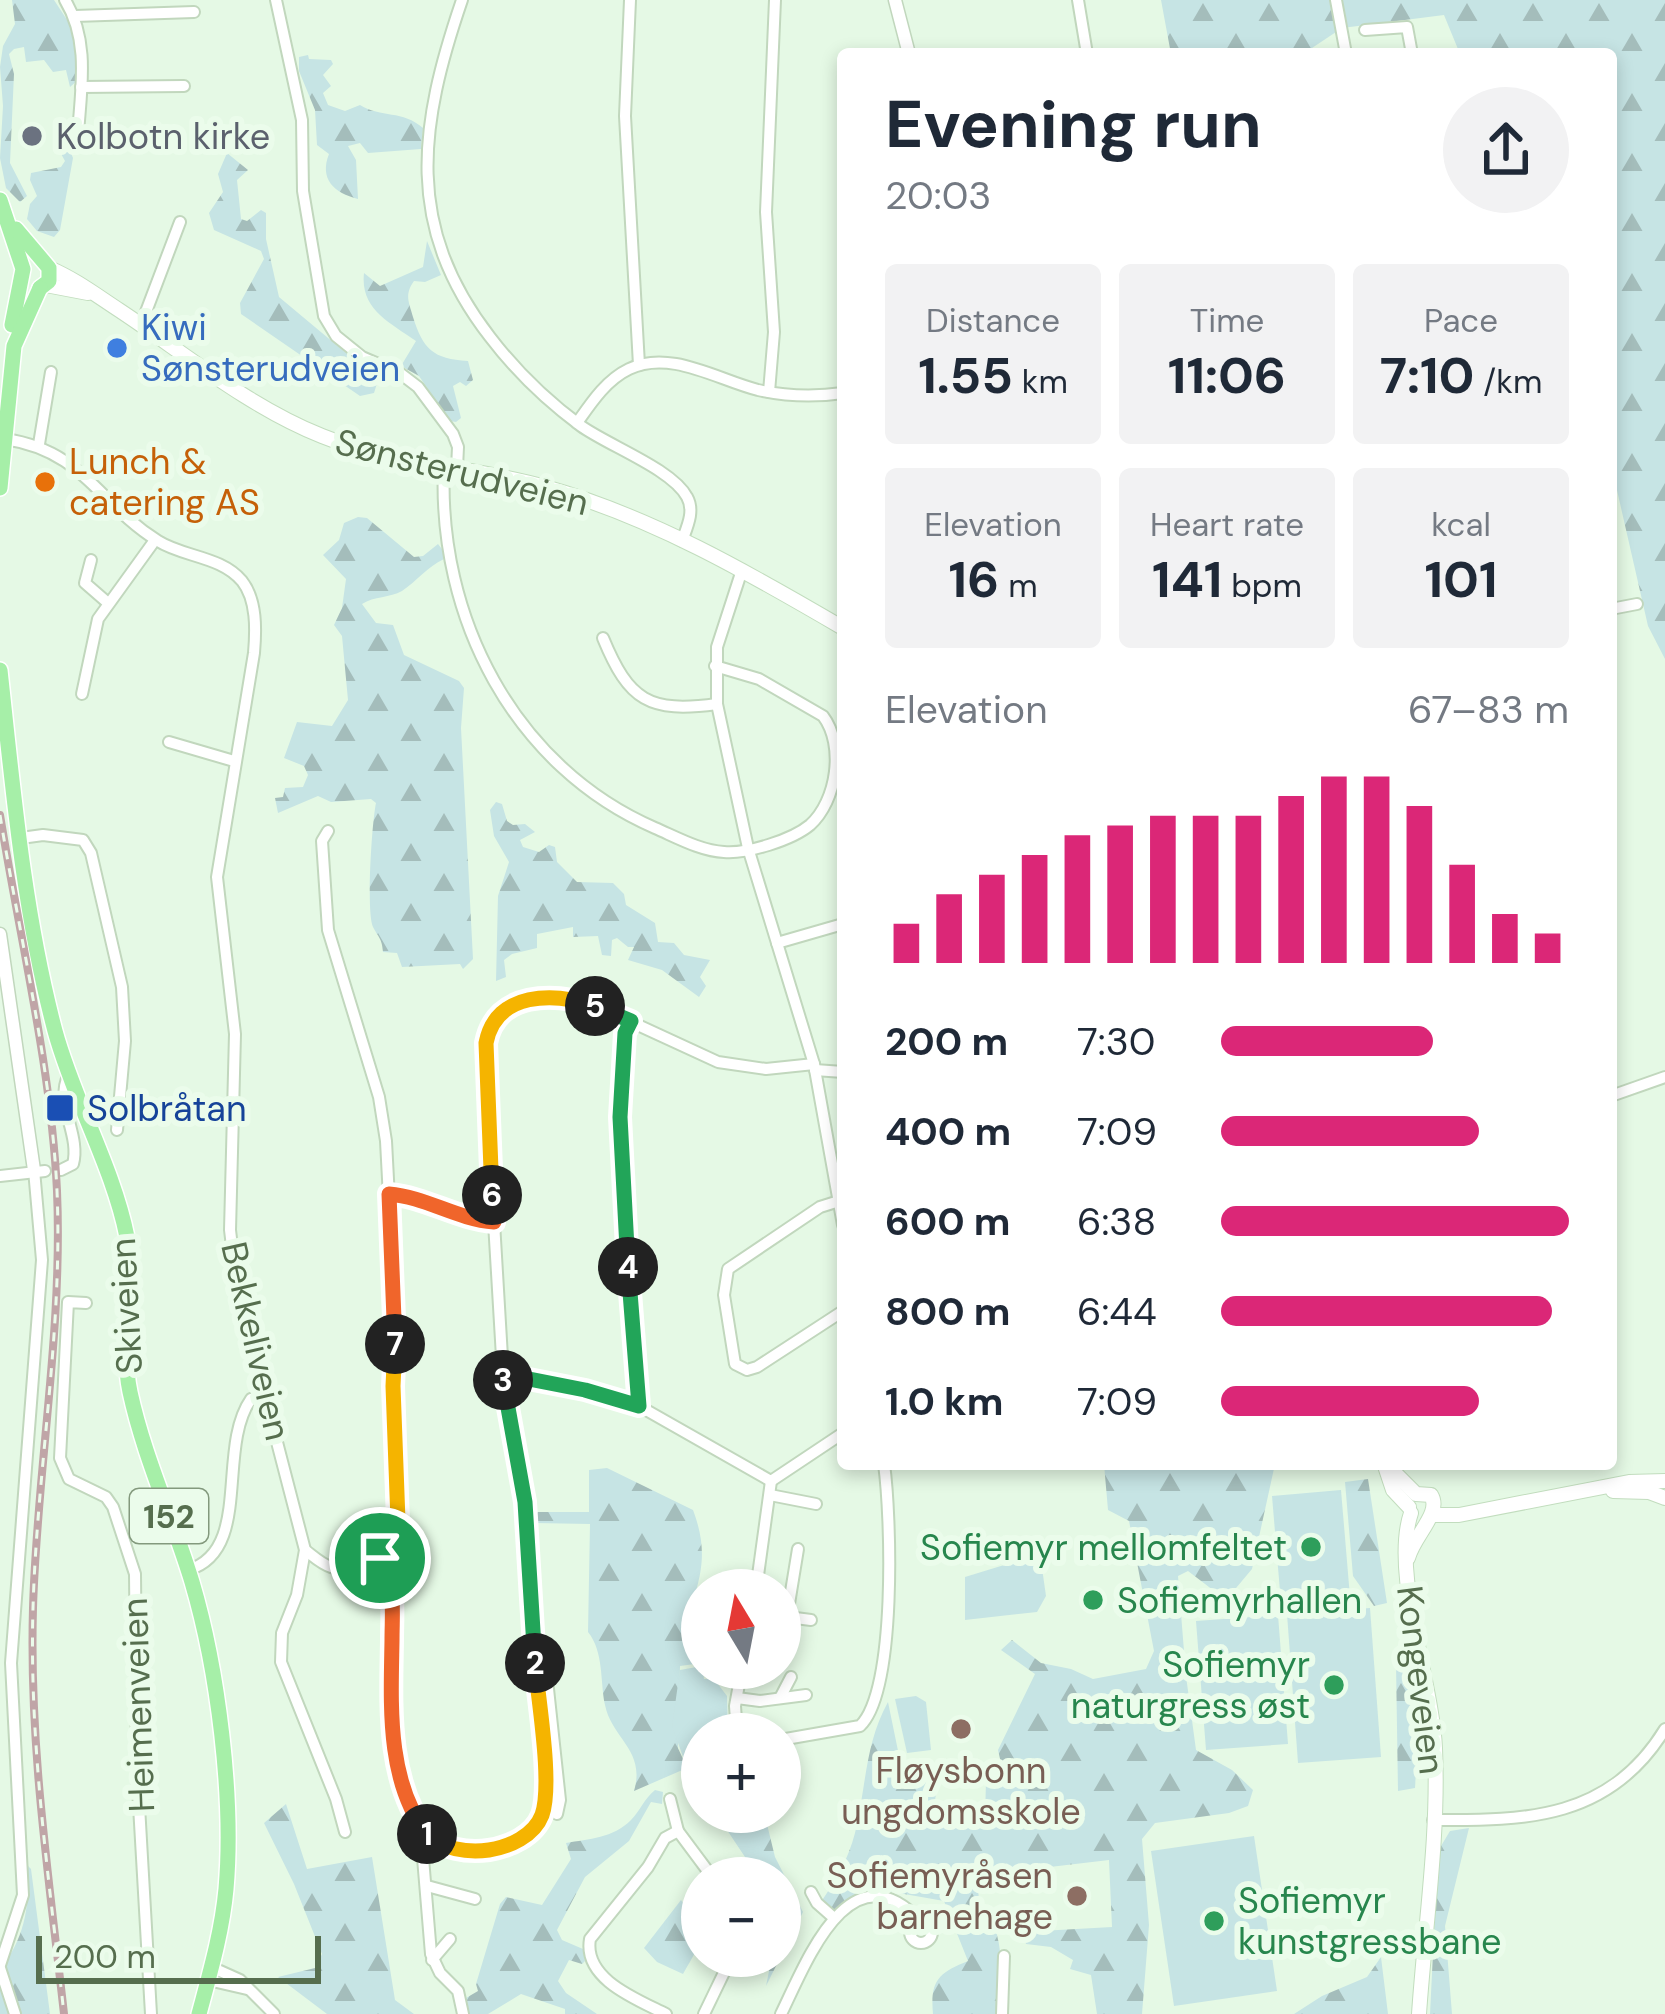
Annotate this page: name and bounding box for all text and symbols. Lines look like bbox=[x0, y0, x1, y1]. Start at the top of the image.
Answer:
text: Evening run bbox=[885, 82, 1262, 167]
button: share bbox=[1443, 87, 1569, 213]
place label: Kolbotn kirke bbox=[56, 113, 270, 160]
marker: Kolbotn kirke bbox=[19, 123, 45, 149]
text: 20:03 bbox=[885, 170, 991, 221]
text: Distance bbox=[926, 299, 1060, 342]
text: Time bbox=[1190, 299, 1264, 342]
text: Pace bbox=[1424, 299, 1498, 342]
place label: Kiwi Sønsterudveien bbox=[141, 304, 400, 392]
marker: Kiwi Sønsterudveien bbox=[104, 335, 130, 361]
text: 1.55 bbox=[918, 342, 1013, 409]
text: 11:06 bbox=[1168, 342, 1286, 409]
text: 7:10 bbox=[1380, 342, 1475, 409]
text: km bbox=[1013, 360, 1068, 403]
text: /km bbox=[1475, 360, 1542, 403]
street label: Sønsterudveien bbox=[331, 418, 593, 526]
place label: Lunch & catering AS bbox=[69, 438, 260, 526]
marker: Lunch & catering AS bbox=[32, 469, 58, 495]
text: Elevation bbox=[924, 503, 1062, 546]
text: Heart rate bbox=[1150, 503, 1304, 546]
text: kcal bbox=[1431, 503, 1491, 546]
text: 16 bbox=[948, 546, 999, 613]
text: 141 bbox=[1152, 546, 1222, 613]
text: 101 bbox=[1424, 546, 1498, 613]
text: m bbox=[999, 564, 1038, 607]
text: bpm bbox=[1222, 564, 1302, 607]
text: Elevation bbox=[885, 684, 1048, 735]
text: 67–83 m bbox=[1408, 684, 1569, 735]
pin: 5 bbox=[565, 976, 625, 1036]
text: 5 bbox=[585, 984, 605, 1027]
text: 200 m bbox=[885, 1016, 1008, 1067]
text: 7:30 bbox=[1077, 1016, 1155, 1067]
place label: Solbråtan bbox=[87, 1085, 247, 1132]
marker: Solbråtan bbox=[44, 1092, 76, 1124]
text: 400 m bbox=[885, 1106, 1011, 1157]
text: 7:09 bbox=[1077, 1106, 1157, 1157]
pin: 6 bbox=[462, 1165, 522, 1225]
text: 6 bbox=[482, 1173, 502, 1216]
text: 600 m bbox=[885, 1196, 1011, 1247]
text: 6:38 bbox=[1077, 1196, 1156, 1247]
street label: Skiveien bbox=[99, 1237, 153, 1375]
street label: Bekkeliveien bbox=[210, 1237, 302, 1445]
pin: 4 bbox=[598, 1237, 658, 1297]
text: 4 bbox=[617, 1245, 639, 1288]
text: 800 m bbox=[885, 1286, 1010, 1337]
text: 6:44 bbox=[1077, 1286, 1157, 1337]
pin: 7 bbox=[365, 1314, 425, 1374]
text: 7 bbox=[386, 1322, 404, 1365]
pin: 3 bbox=[473, 1350, 533, 1410]
text: 3 bbox=[493, 1358, 513, 1401]
text: 1.0 km bbox=[885, 1376, 1003, 1427]
text: 7:09 bbox=[1077, 1376, 1157, 1427]
road number: 152 bbox=[130, 1489, 208, 1543]
pin bbox=[329, 1507, 431, 1609]
place label: Sofiemyr mellomfeltet bbox=[920, 1524, 1287, 1571]
icon: arrive bbox=[347, 1525, 413, 1591]
marker: Sofiemyr mellomfeltet bbox=[1298, 1534, 1324, 1560]
north arrow bbox=[681, 1569, 801, 1689]
map controls bbox=[681, 1569, 801, 1977]
place label: Sofiemyrhallen bbox=[1117, 1577, 1362, 1624]
street label: Kongeveien bbox=[1386, 1583, 1456, 1777]
marker: Sofiemyrhallen bbox=[1080, 1587, 1106, 1613]
street label: Heimenveien bbox=[111, 1597, 165, 1813]
pin: 2 bbox=[505, 1633, 565, 1693]
text: 2 bbox=[525, 1641, 545, 1684]
place label: Sofiemyr naturgress øst bbox=[1071, 1641, 1310, 1729]
marker: Sofiemyr naturgress øst bbox=[1321, 1672, 1347, 1698]
button: + bbox=[681, 1713, 801, 1833]
marker: Fløysbonn ungdomsskole bbox=[948, 1716, 974, 1742]
place label: Fløysbonn ungdomsskole bbox=[841, 1747, 1081, 1835]
pin: 1 bbox=[397, 1804, 457, 1864]
text: 1 bbox=[421, 1812, 433, 1855]
place label: Sofiemyråsen barnehage bbox=[826, 1852, 1053, 1940]
button: − bbox=[681, 1857, 801, 1977]
place label: Sofiemyr kunstgressbane bbox=[1238, 1877, 1501, 1965]
marker: Sofiemyråsen barnehage bbox=[1064, 1883, 1090, 1909]
marker: Sofiemyr kunstgressbane bbox=[1201, 1908, 1227, 1934]
scale bar bbox=[36, 1930, 321, 1983]
text: 200 m bbox=[54, 1935, 156, 1978]

